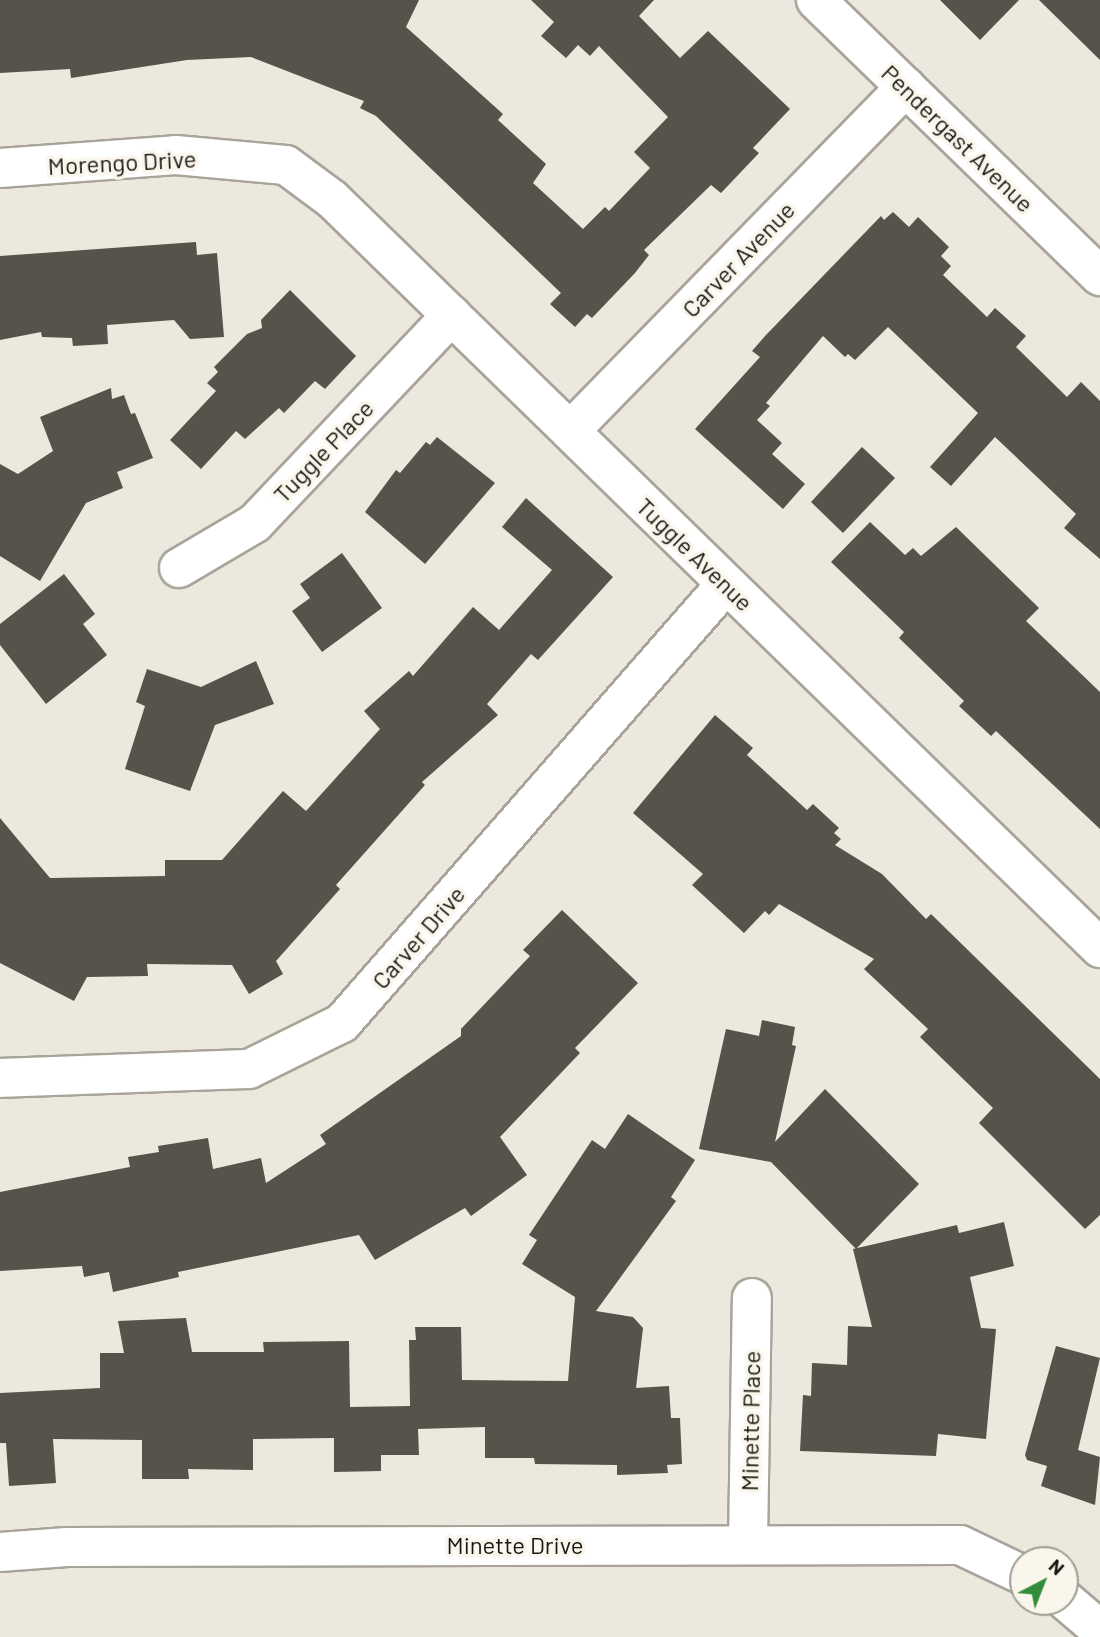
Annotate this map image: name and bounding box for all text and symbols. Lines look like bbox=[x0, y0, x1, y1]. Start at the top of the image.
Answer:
street label: Pendergast Avenue bbox=[876, 58, 1040, 218]
street label: Morengo Drive bbox=[47, 144, 197, 180]
street label: Carver Avenue bbox=[676, 195, 800, 323]
street label: Tuggle Place bbox=[267, 394, 379, 508]
street label: Tuggle Avenue bbox=[631, 491, 759, 617]
street label: Carver Drive bbox=[366, 880, 470, 994]
street label: Minette Place bbox=[734, 1350, 766, 1492]
street label: Minette Drive bbox=[447, 1531, 583, 1559]
north arrow bbox=[1009, 1546, 1079, 1616]
text: N bbox=[1045, 1554, 1069, 1579]

